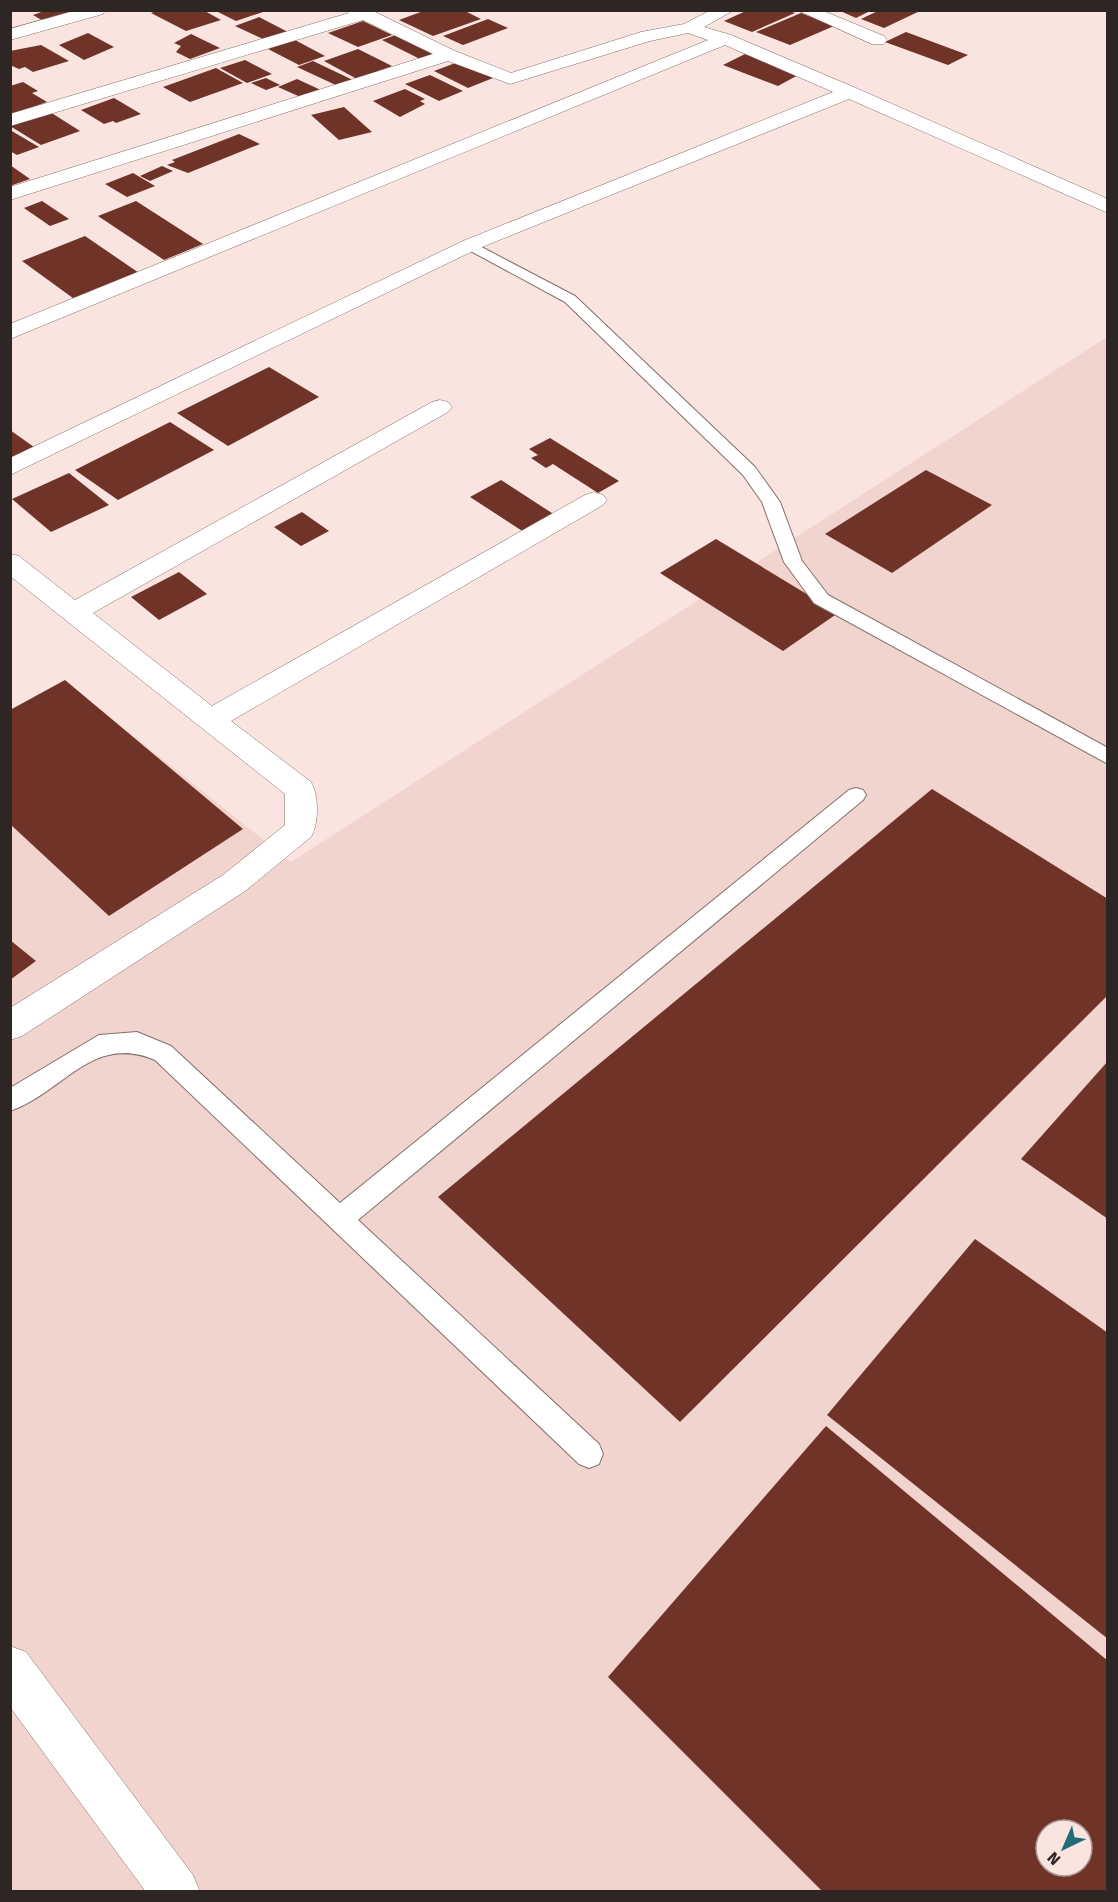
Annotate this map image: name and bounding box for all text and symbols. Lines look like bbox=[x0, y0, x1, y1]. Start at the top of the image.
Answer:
north arrow bbox=[1034, 1818, 1094, 1878]
text: N bbox=[1044, 1848, 1064, 1869]

